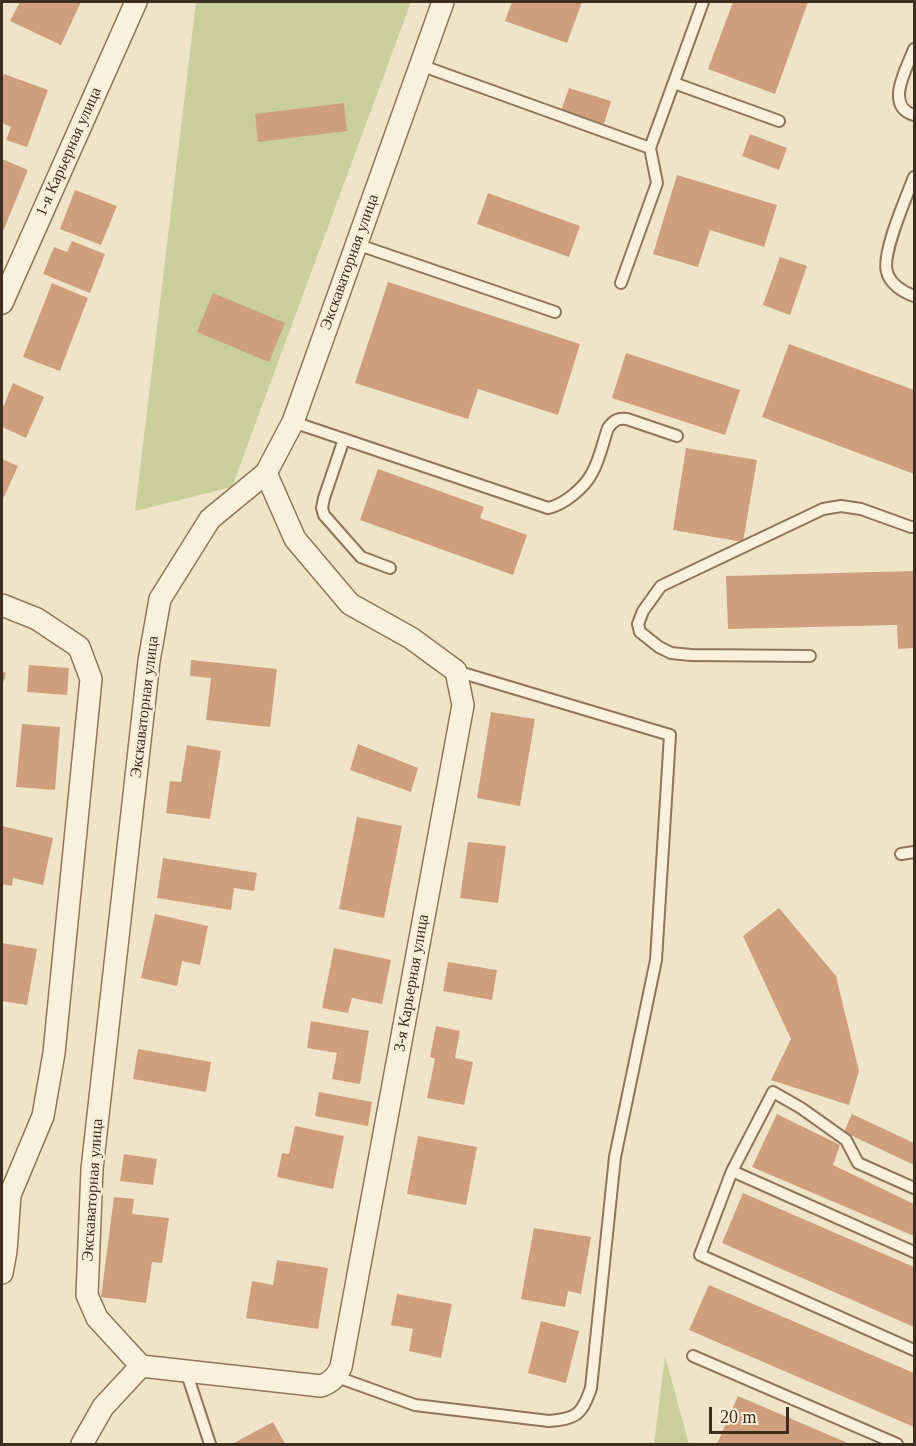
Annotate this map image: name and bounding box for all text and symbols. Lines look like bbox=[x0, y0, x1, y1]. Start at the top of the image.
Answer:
street label: 1-я Карьерная улица bbox=[32, 85, 106, 219]
street label: Экскаваторная улица bbox=[317, 192, 383, 332]
street label: Экскаваторная улица bbox=[127, 635, 163, 779]
street label: 3-я Карьерная улица bbox=[390, 913, 434, 1053]
street label: Экскаваторная улица bbox=[78, 1118, 108, 1262]
scale bar bbox=[712, 1395, 792, 1433]
text: 20 m bbox=[720, 1407, 757, 1427]

